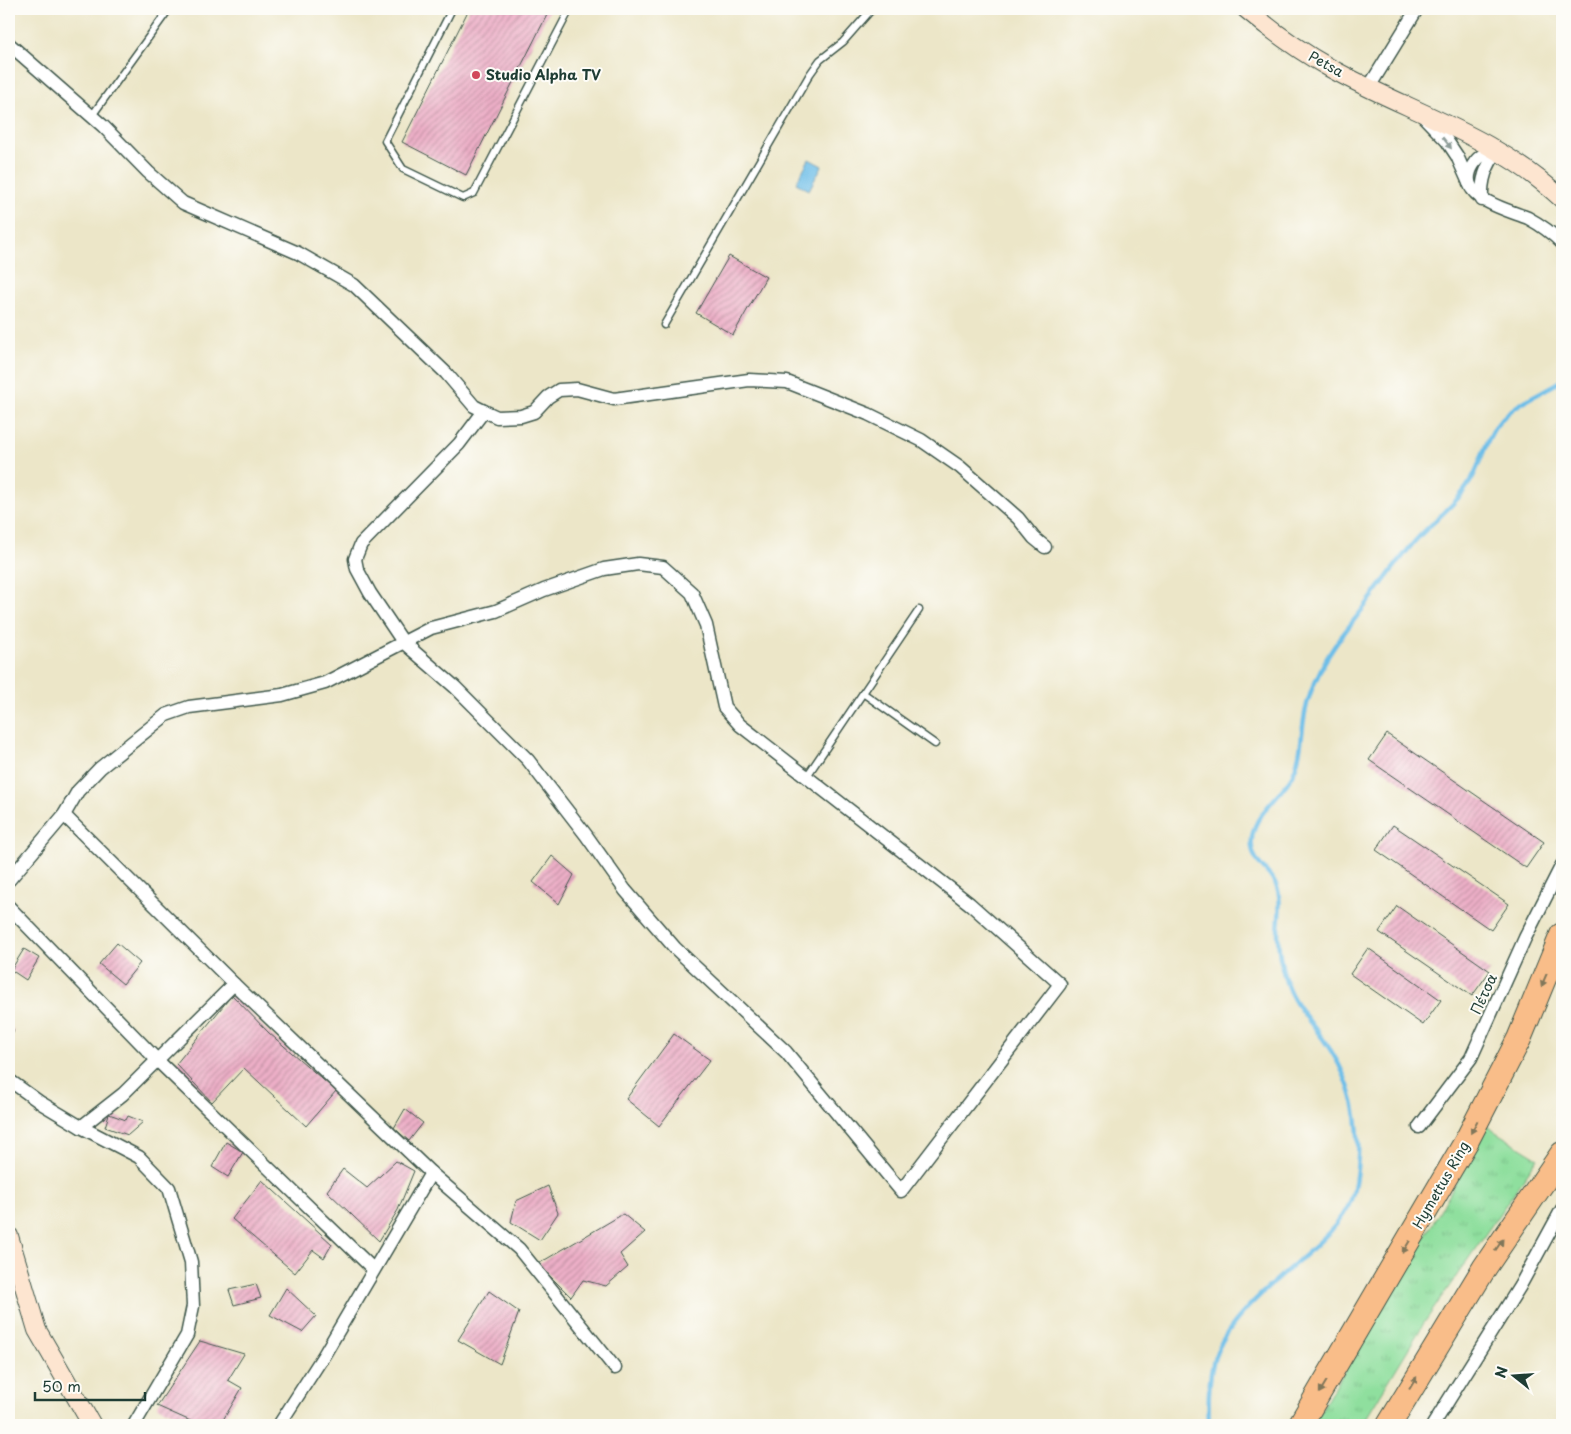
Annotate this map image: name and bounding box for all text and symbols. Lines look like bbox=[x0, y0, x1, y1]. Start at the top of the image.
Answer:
street label: Petsa bbox=[1305, 45, 1348, 82]
place label: Studio Alpha TV bbox=[486, 64, 601, 85]
marker: Studio Alpha TV bbox=[470, 69, 482, 81]
one-way arrow bbox=[1442, 136, 1453, 149]
street label: Πέτσα bbox=[1465, 970, 1502, 1018]
one-way arrow bbox=[1539, 973, 1547, 987]
one-way arrow bbox=[1470, 1120, 1478, 1134]
street label: Hymettus Ring bbox=[1407, 1137, 1474, 1232]
one-way arrow bbox=[1494, 1239, 1504, 1252]
one-way arrow bbox=[1401, 1241, 1410, 1254]
north arrow bbox=[1488, 1352, 1538, 1402]
text: N bbox=[1489, 1364, 1513, 1380]
scale bar bbox=[35, 1369, 145, 1401]
text: 50 m bbox=[42, 1374, 81, 1397]
one-way arrow bbox=[1409, 1377, 1418, 1390]
one-way arrow bbox=[1319, 1379, 1327, 1394]

